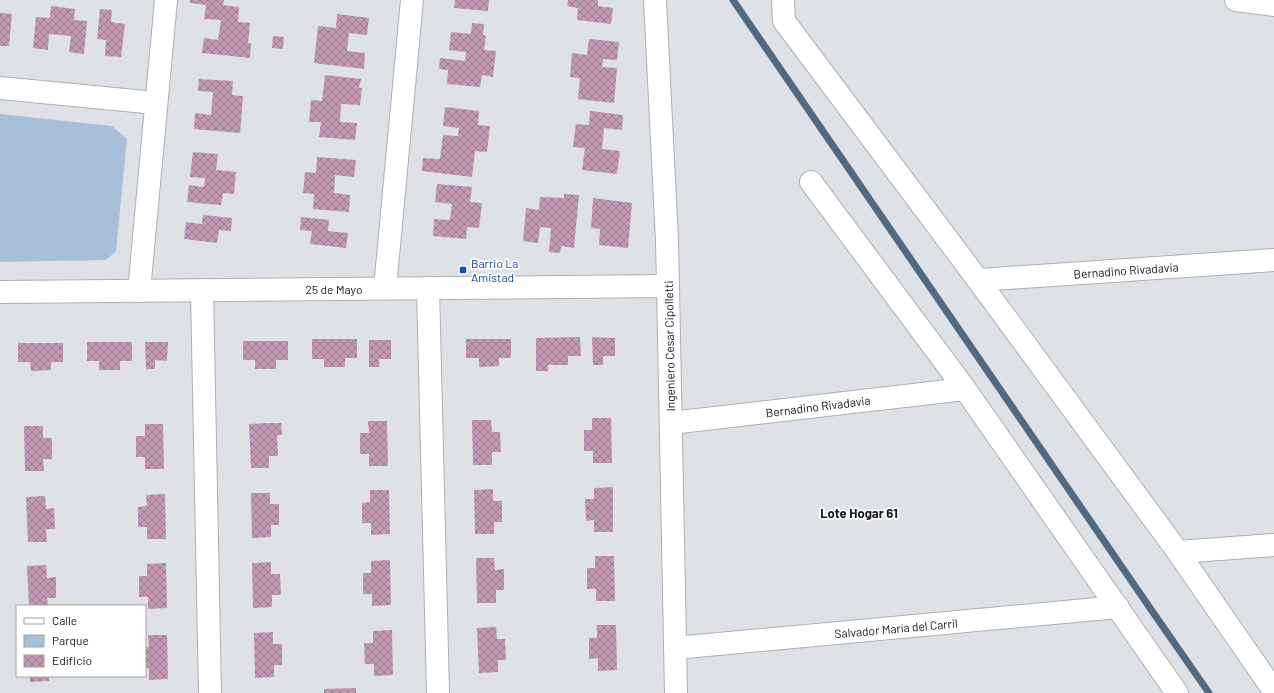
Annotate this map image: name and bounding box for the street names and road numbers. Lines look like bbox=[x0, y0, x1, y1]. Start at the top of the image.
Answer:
street label: Bernadino Rivadavia bbox=[1073, 259, 1179, 281]
street label: Ingeniero Cesar Cipolletti bbox=[661, 280, 677, 412]
street label: 25 de Mayo bbox=[306, 282, 362, 296]
street label: Bernadino Rivadavia bbox=[765, 393, 871, 419]
street label: Salvador María del Carril bbox=[834, 616, 958, 640]

